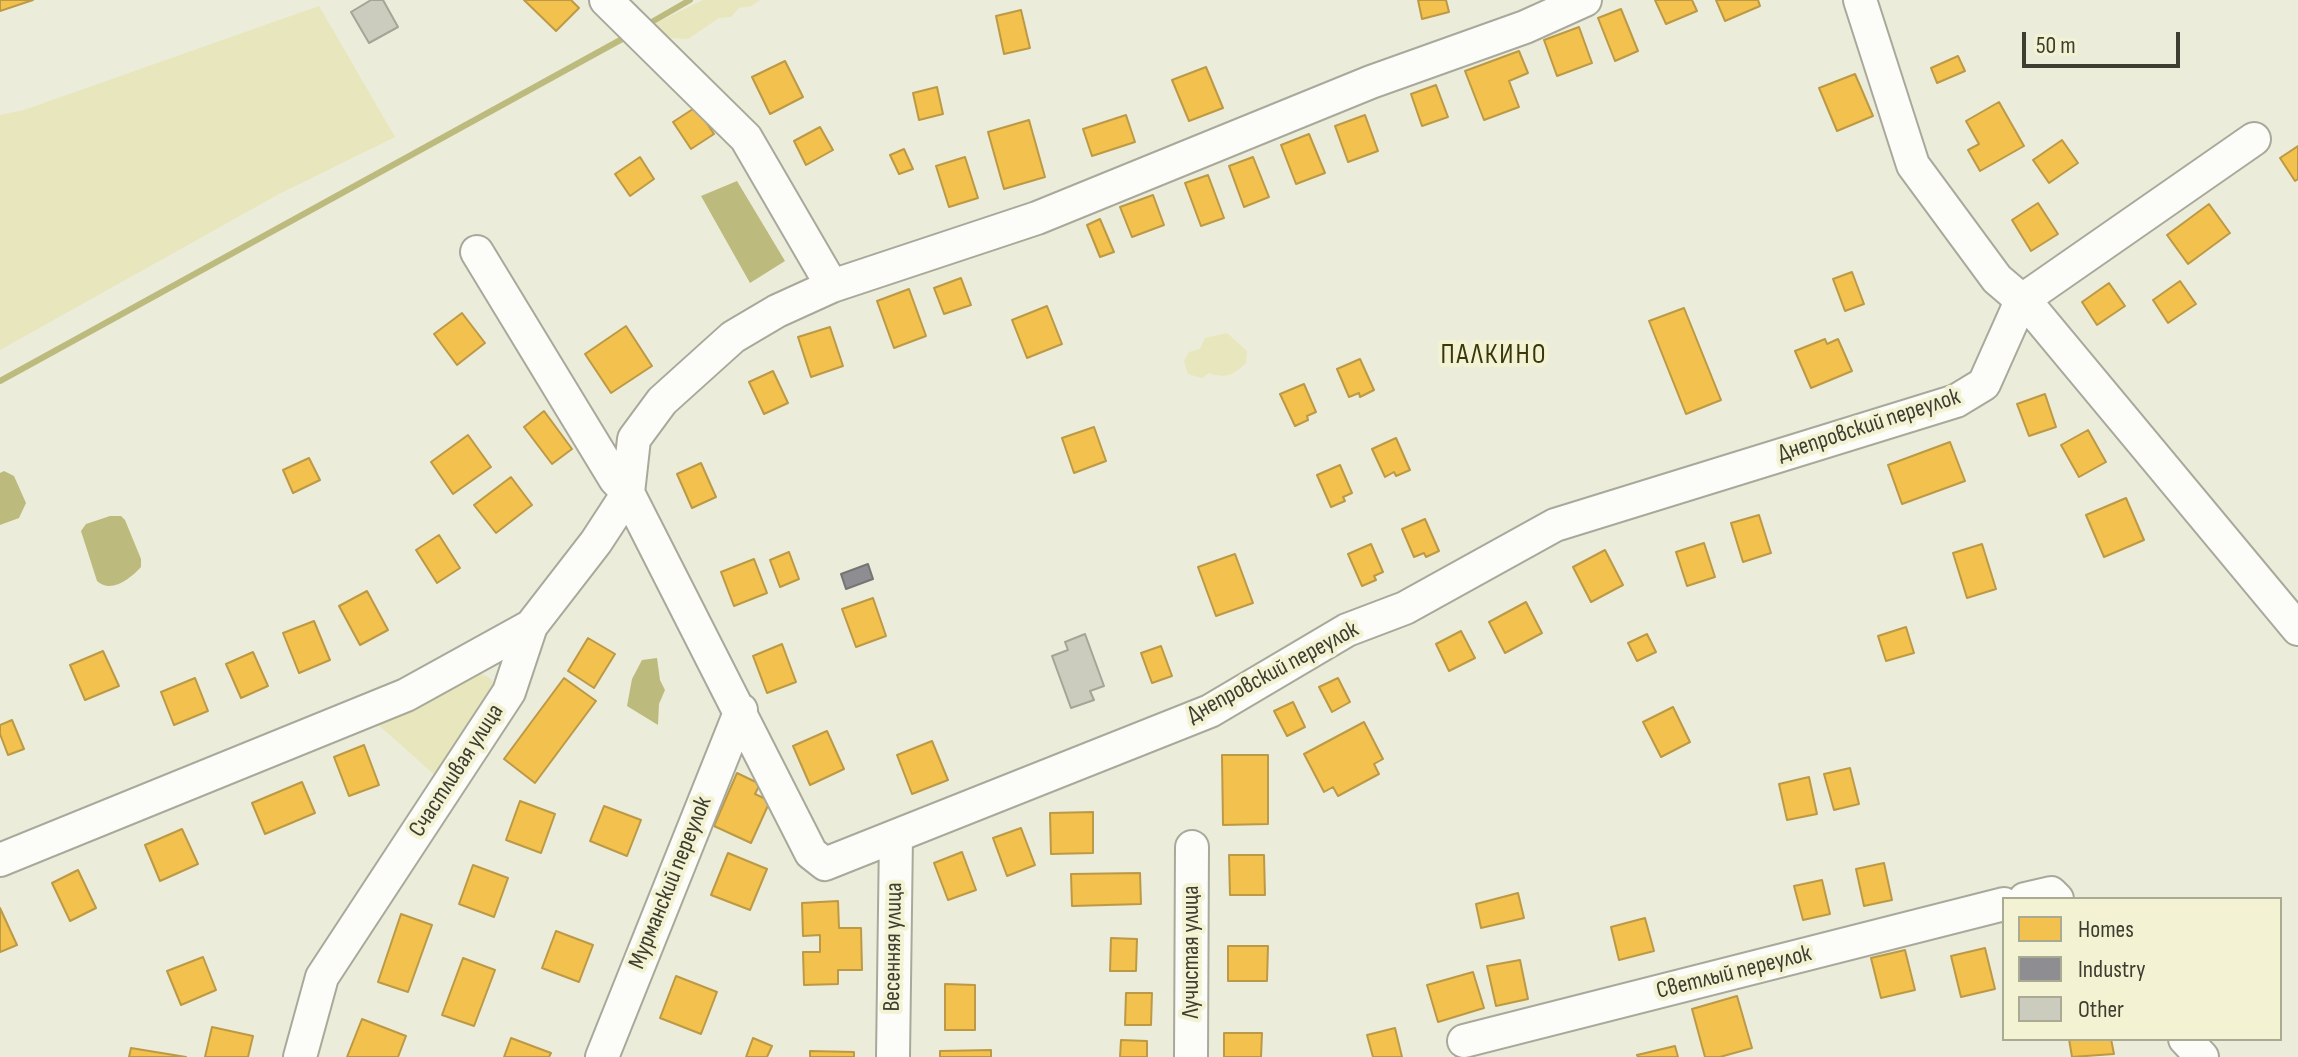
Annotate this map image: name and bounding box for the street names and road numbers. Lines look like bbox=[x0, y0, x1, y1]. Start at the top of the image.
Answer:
street label: Днепровский переулок bbox=[1774, 383, 1964, 469]
street label: Днепровский переулок bbox=[1182, 616, 1364, 730]
street label: Счастливая улица bbox=[403, 699, 511, 843]
street label: Мурманский переулок bbox=[623, 793, 719, 973]
street label: Весенняя улица bbox=[878, 882, 910, 1012]
street label: Лучистая улица bbox=[1178, 886, 1206, 1018]
street label: Светлый переулок bbox=[1654, 940, 1814, 1006]

